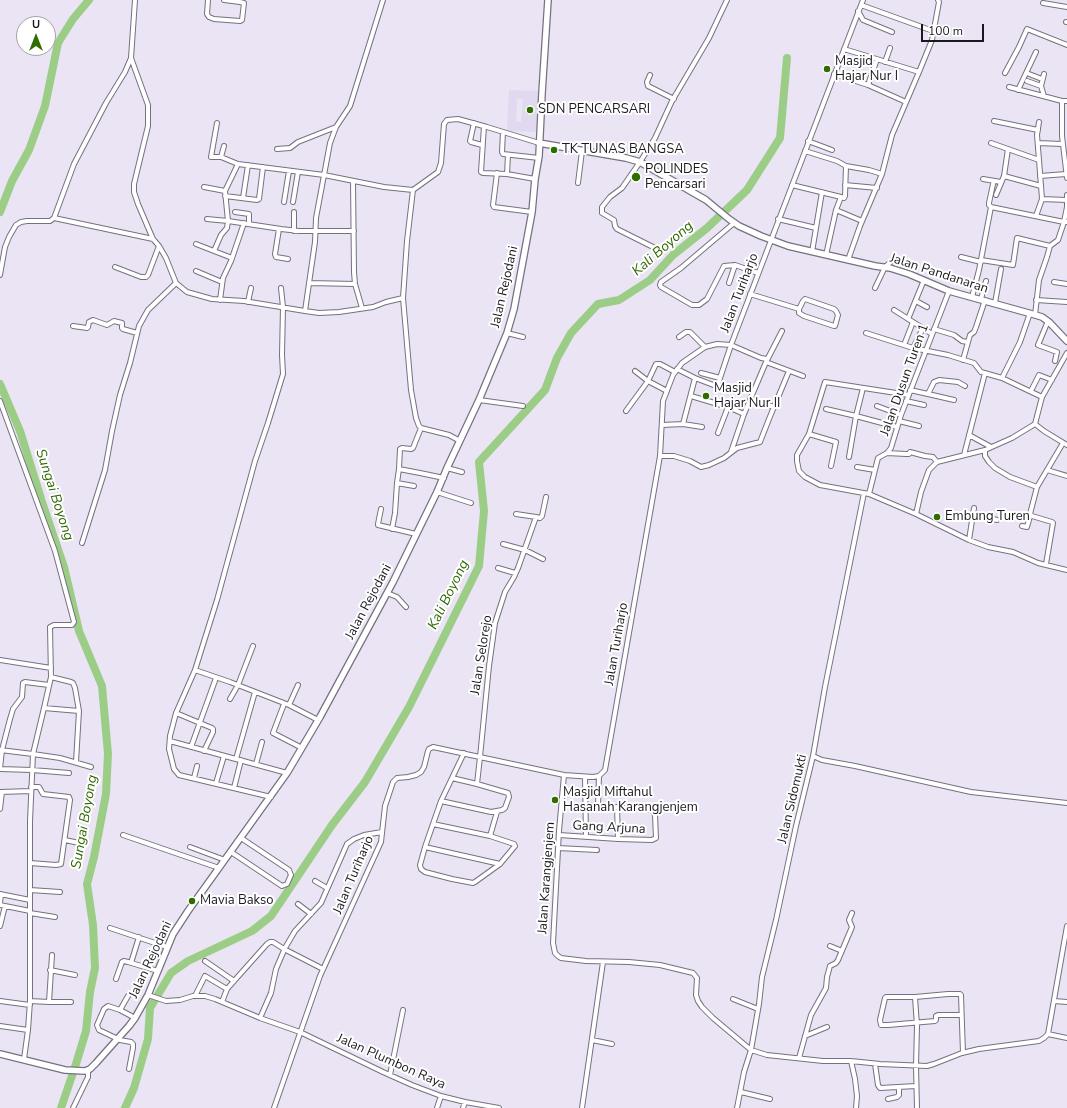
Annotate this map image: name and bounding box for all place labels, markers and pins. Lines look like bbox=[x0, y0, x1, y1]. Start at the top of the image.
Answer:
place label: Masjid Hajar Nur I bbox=[835, 54, 898, 85]
marker: Masjid Hajar Nur I bbox=[822, 64, 832, 74]
place label: SDN PENCARSARI bbox=[538, 102, 650, 118]
marker: SDN PENCARSARI bbox=[525, 105, 535, 115]
place label: TK TUNAS BANGSA bbox=[562, 142, 684, 158]
marker: TK TUNAS BANGSA bbox=[549, 145, 559, 155]
place label: POLINDES Pencarsari bbox=[645, 162, 708, 193]
marker: POLINDES Pencarsari bbox=[630, 171, 642, 183]
place label: Masjid Hajar Nur II bbox=[714, 381, 780, 412]
marker: Masjid Hajar Nur II bbox=[701, 391, 711, 401]
place label: Embung Turen bbox=[945, 509, 1030, 525]
marker: Embung Turen bbox=[932, 512, 942, 522]
place label: Masjid Miftahul Hasanah Karangjenjem bbox=[563, 785, 698, 816]
marker: Masjid Miftahul Hasanah Karangjenjem bbox=[550, 795, 560, 805]
place label: Mavia Bakso bbox=[200, 893, 273, 909]
marker: Mavia Bakso bbox=[187, 896, 197, 906]

